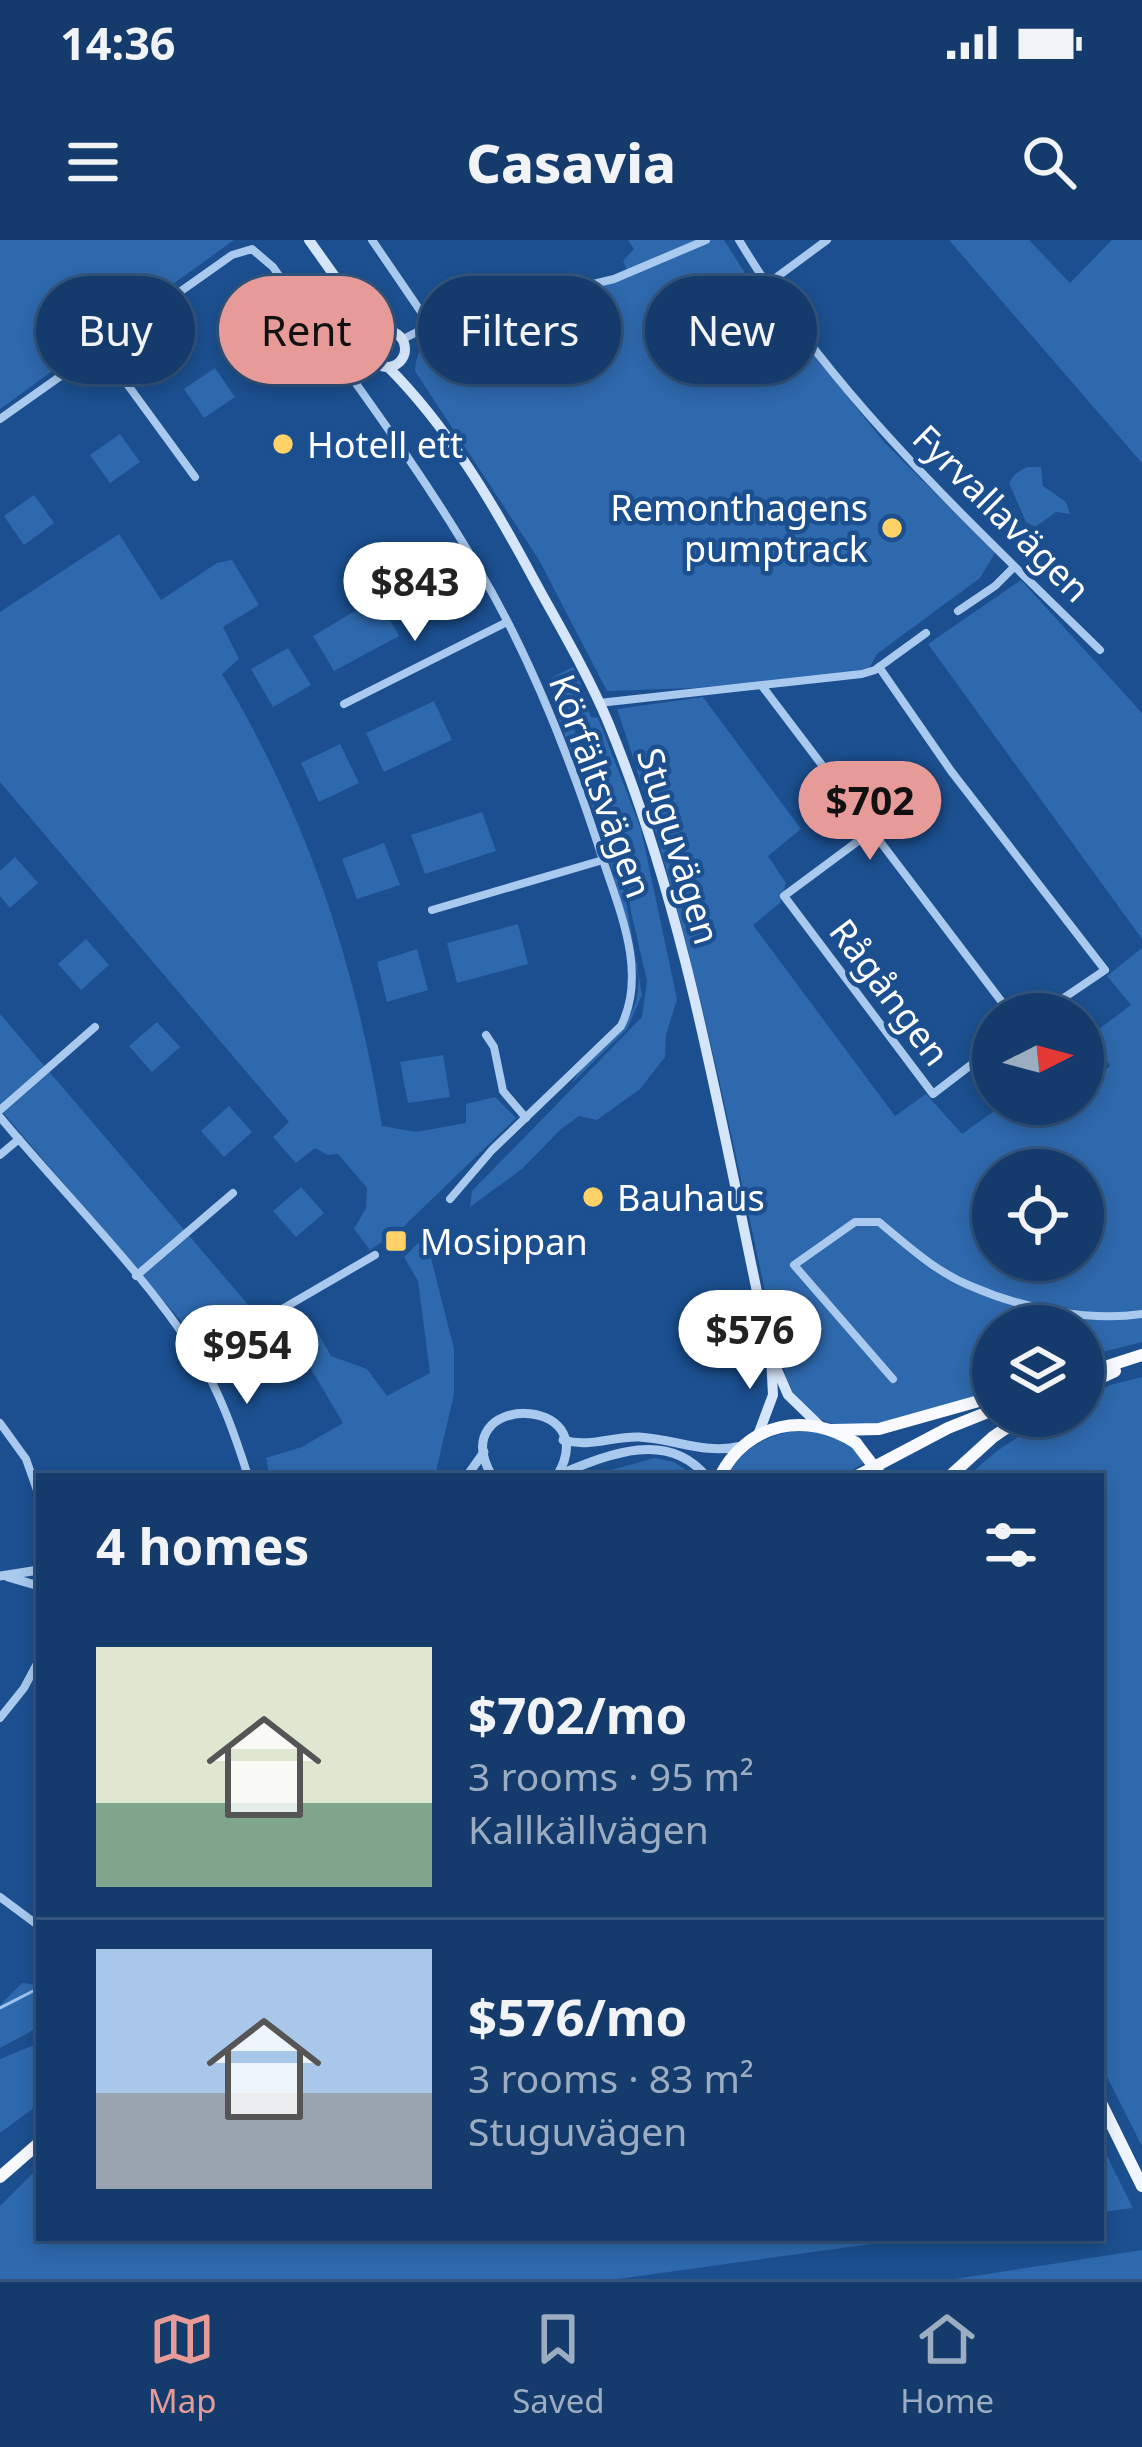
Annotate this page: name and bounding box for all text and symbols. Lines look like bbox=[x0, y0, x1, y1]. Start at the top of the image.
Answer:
text: 14:36 bbox=[60, 12, 176, 73]
text: Casavia bbox=[466, 125, 676, 199]
icon: menu bbox=[60, 129, 126, 195]
icon: search bbox=[1016, 129, 1082, 195]
chip: Buy bbox=[36, 276, 195, 384]
chip: Rent bbox=[219, 276, 394, 384]
chip: Filters bbox=[418, 276, 621, 384]
chip: New bbox=[645, 276, 817, 384]
street label: Fyrvallavägen bbox=[903, 414, 1101, 612]
place label: Hotell ett bbox=[307, 420, 463, 469]
marker: Hotell ett bbox=[270, 431, 296, 457]
place label: Remonthagens pumptrack bbox=[610, 483, 868, 573]
marker: Remonthagens pumptrack bbox=[879, 515, 905, 541]
pin: $843 bbox=[344, 542, 486, 644]
text: $843 bbox=[370, 554, 460, 607]
street label: Körfältsvägen bbox=[538, 668, 664, 904]
street label: Stuguvägen bbox=[626, 742, 732, 950]
pin: $702 bbox=[799, 761, 941, 863]
text: $702 bbox=[825, 773, 915, 826]
street label: Rågången bbox=[819, 909, 961, 1075]
north arrow bbox=[972, 993, 1104, 1125]
map controls bbox=[972, 993, 1104, 1437]
button: locate bbox=[972, 1149, 1104, 1281]
place label: Bauhaus bbox=[617, 1173, 765, 1222]
marker: Bauhaus bbox=[580, 1184, 606, 1210]
place label: Mosippan bbox=[420, 1217, 588, 1266]
marker: Mosippan bbox=[383, 1228, 409, 1254]
pin: $576 bbox=[679, 1290, 821, 1392]
text: $576 bbox=[705, 1302, 795, 1355]
pin: $954 bbox=[176, 1305, 318, 1407]
button: layers bbox=[972, 1305, 1104, 1437]
text: $954 bbox=[202, 1317, 292, 1370]
text: 4 homes bbox=[96, 1510, 309, 1580]
icon: filters bbox=[978, 1512, 1044, 1578]
text: $702/mo bbox=[468, 1679, 687, 1749]
icon: home bbox=[192, 1695, 336, 1839]
text: 3 rooms · 95 m² bbox=[468, 1749, 754, 1802]
text: Kallkällvägen bbox=[468, 1802, 709, 1855]
text: $576/mo bbox=[468, 1981, 687, 2051]
icon: home bbox=[192, 1997, 336, 2141]
text: 3 rooms · 83 m² bbox=[468, 2051, 754, 2104]
text: Stuguvägen bbox=[468, 2104, 687, 2157]
tab: Map bbox=[148, 2306, 217, 2423]
tab: Saved bbox=[512, 2306, 605, 2423]
tab: Home bbox=[900, 2306, 994, 2423]

